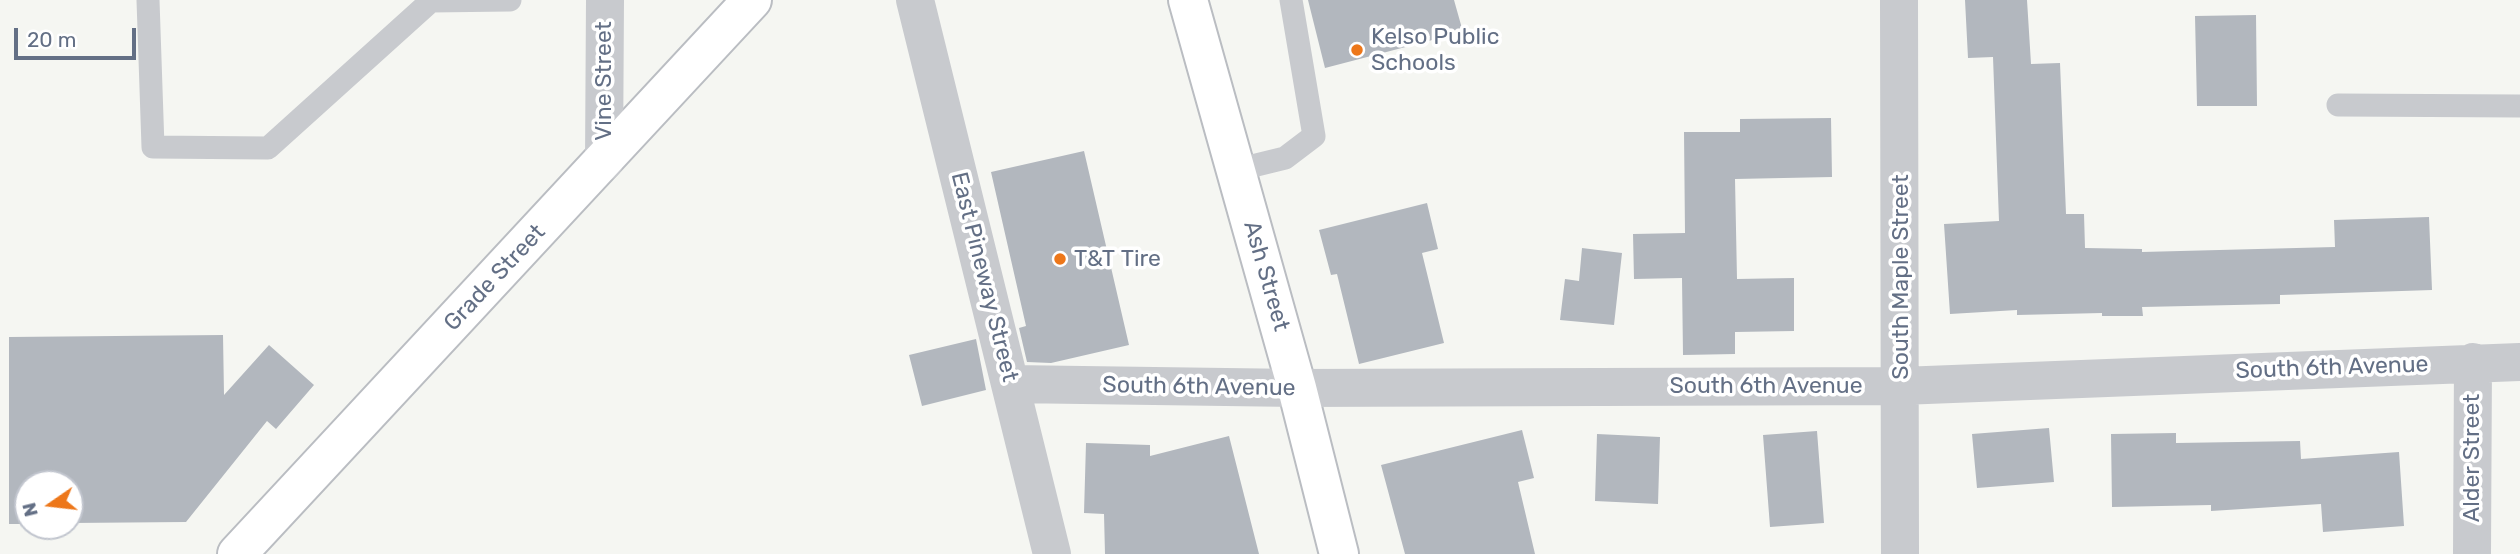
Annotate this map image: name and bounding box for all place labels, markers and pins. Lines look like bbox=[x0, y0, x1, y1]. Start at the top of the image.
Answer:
place label: Kelso Public Schools bbox=[1371, 23, 1499, 77]
marker: Kelso Public Schools bbox=[1349, 42, 1365, 58]
place label: T&T Tire bbox=[1074, 245, 1161, 273]
marker: T&T Tire bbox=[1052, 251, 1068, 267]

